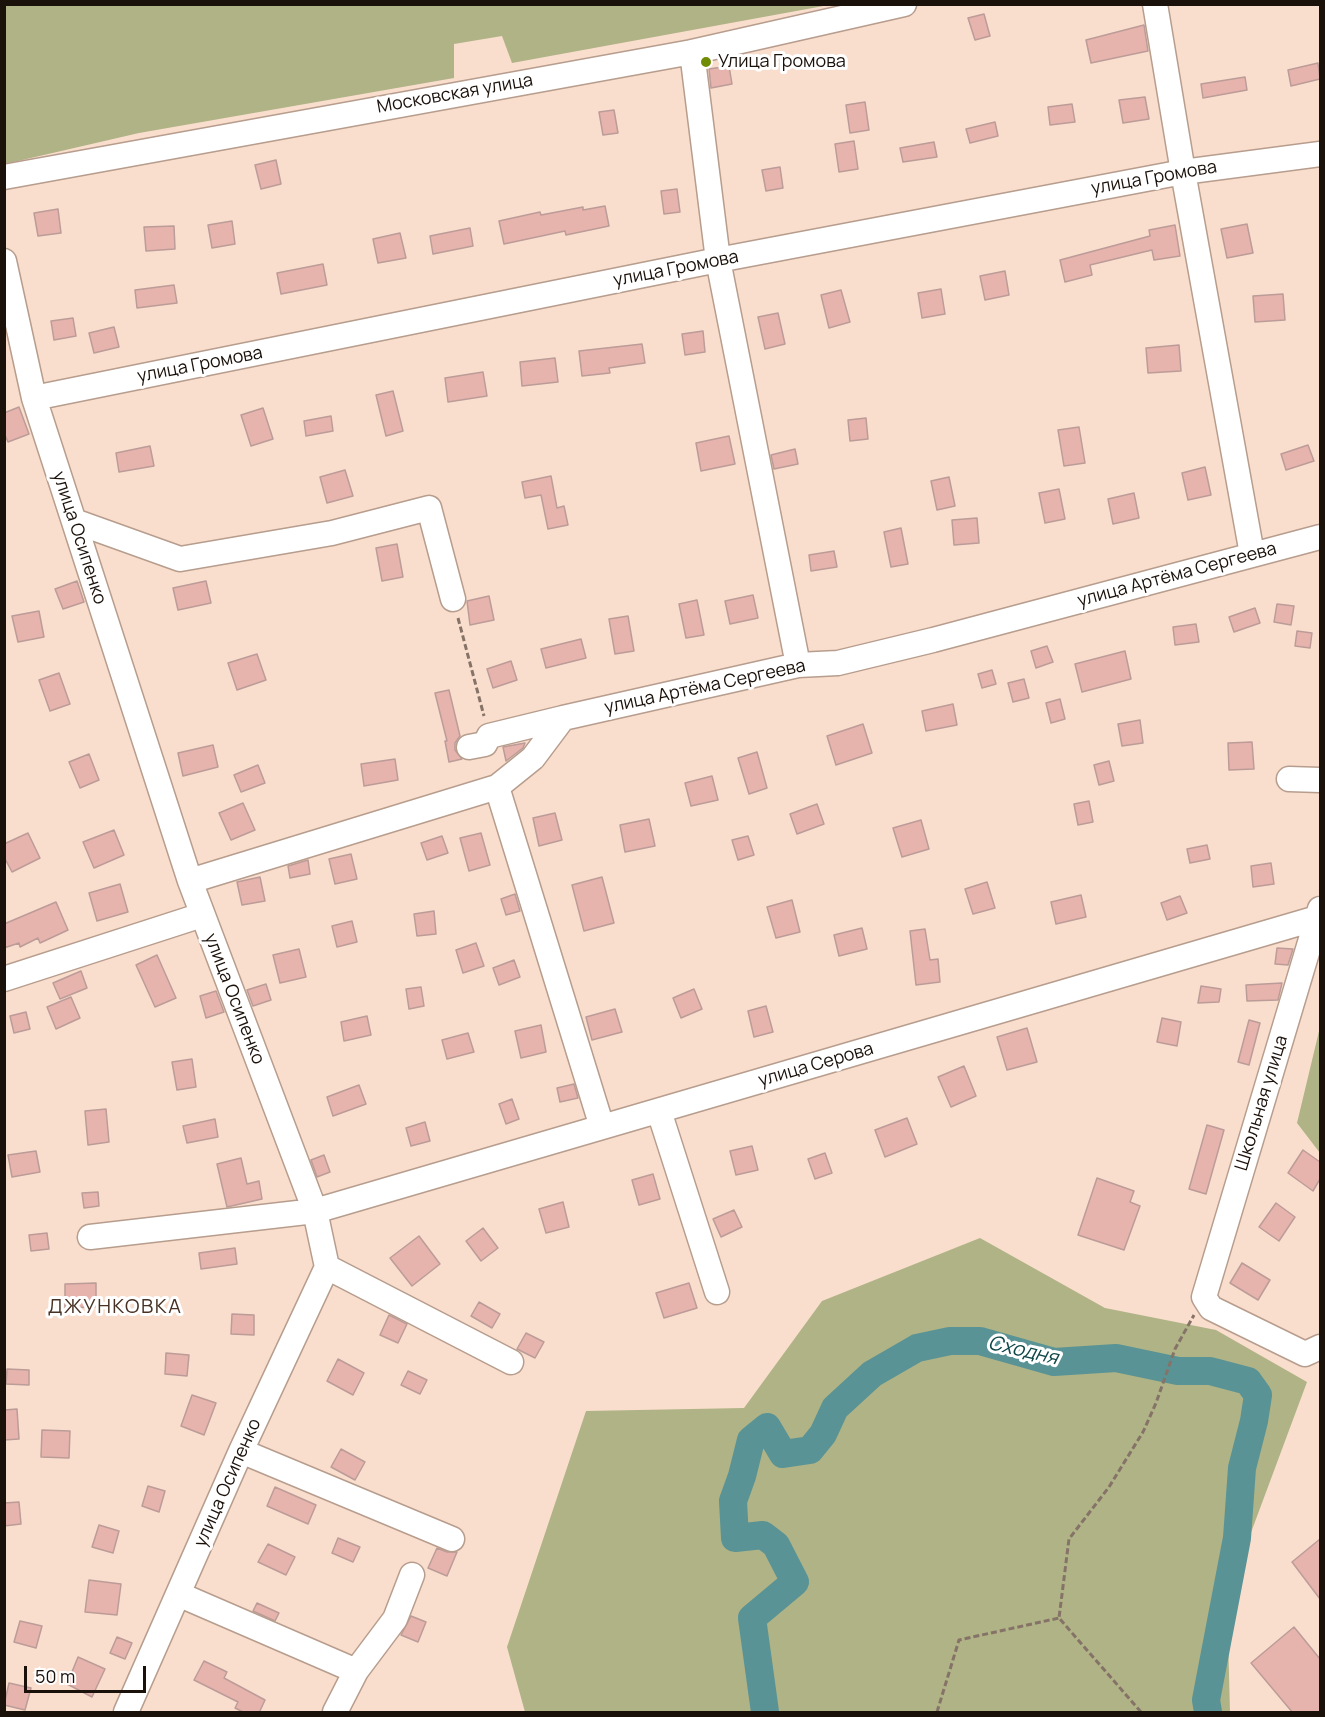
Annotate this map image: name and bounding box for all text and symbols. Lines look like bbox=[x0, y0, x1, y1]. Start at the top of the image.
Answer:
place label: Улица Громова bbox=[718, 51, 846, 73]
marker: Улица Громова bbox=[699, 55, 713, 69]
street label: Московская улица bbox=[375, 70, 535, 118]
street label: улица Громова bbox=[1090, 156, 1218, 200]
street label: улица Громова bbox=[612, 246, 740, 292]
street label: улица Громова bbox=[136, 342, 264, 388]
street label: улица Осипенко bbox=[47, 469, 111, 607]
street label: улица Артёма Сергеева bbox=[1075, 538, 1279, 612]
street label: улица Артёма Сергеева bbox=[602, 655, 808, 719]
street label: улица Осипенко bbox=[199, 930, 269, 1068]
street label: Школьная улица bbox=[1231, 1033, 1293, 1173]
street label: улица Серова bbox=[756, 1038, 876, 1092]
district label: ДЖУНКОВКА bbox=[48, 1295, 182, 1319]
water label: Сходня bbox=[986, 1331, 1060, 1371]
street label: улица Осипенко bbox=[190, 1415, 266, 1551]
scale bar bbox=[27, 1654, 148, 1692]
text: 50 m bbox=[35, 1664, 75, 1688]

